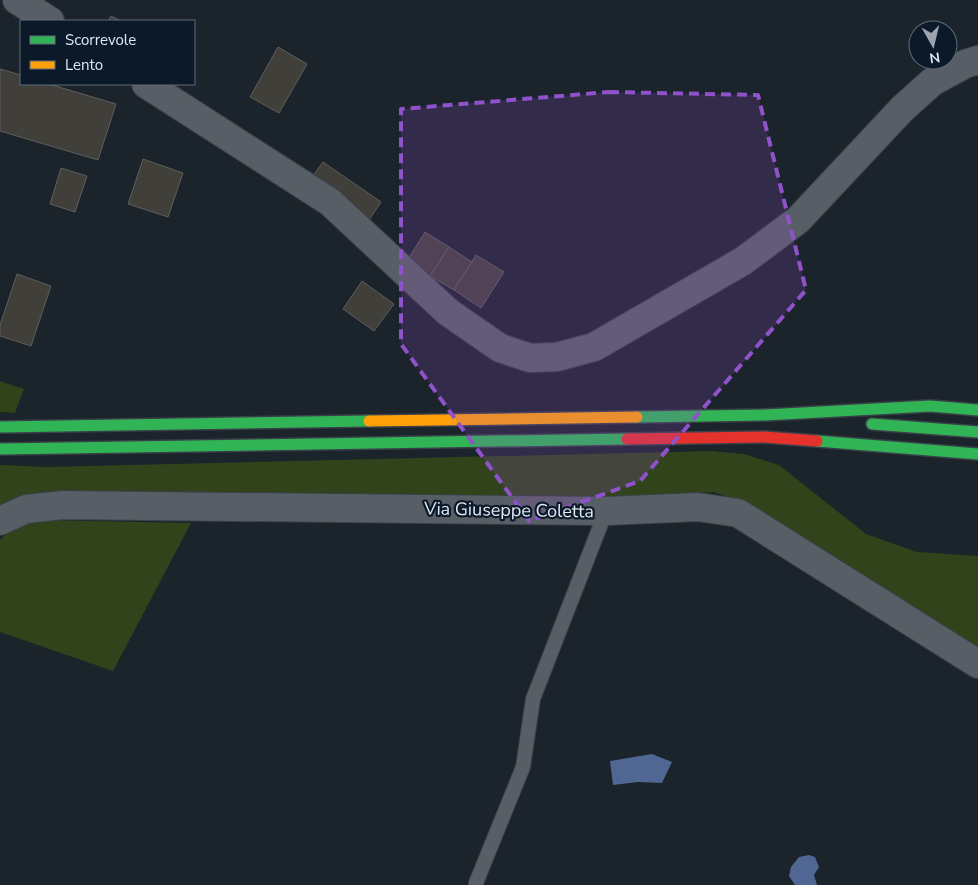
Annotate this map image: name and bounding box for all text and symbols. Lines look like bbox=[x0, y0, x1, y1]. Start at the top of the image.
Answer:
legend bbox=[20, 20, 195, 85]
north arrow bbox=[908, 20, 958, 70]
text: Scorrevole bbox=[65, 30, 136, 50]
text: N bbox=[928, 47, 941, 68]
text: Lento bbox=[65, 55, 103, 75]
street label: Via Giuseppe Coletta bbox=[423, 497, 594, 523]

